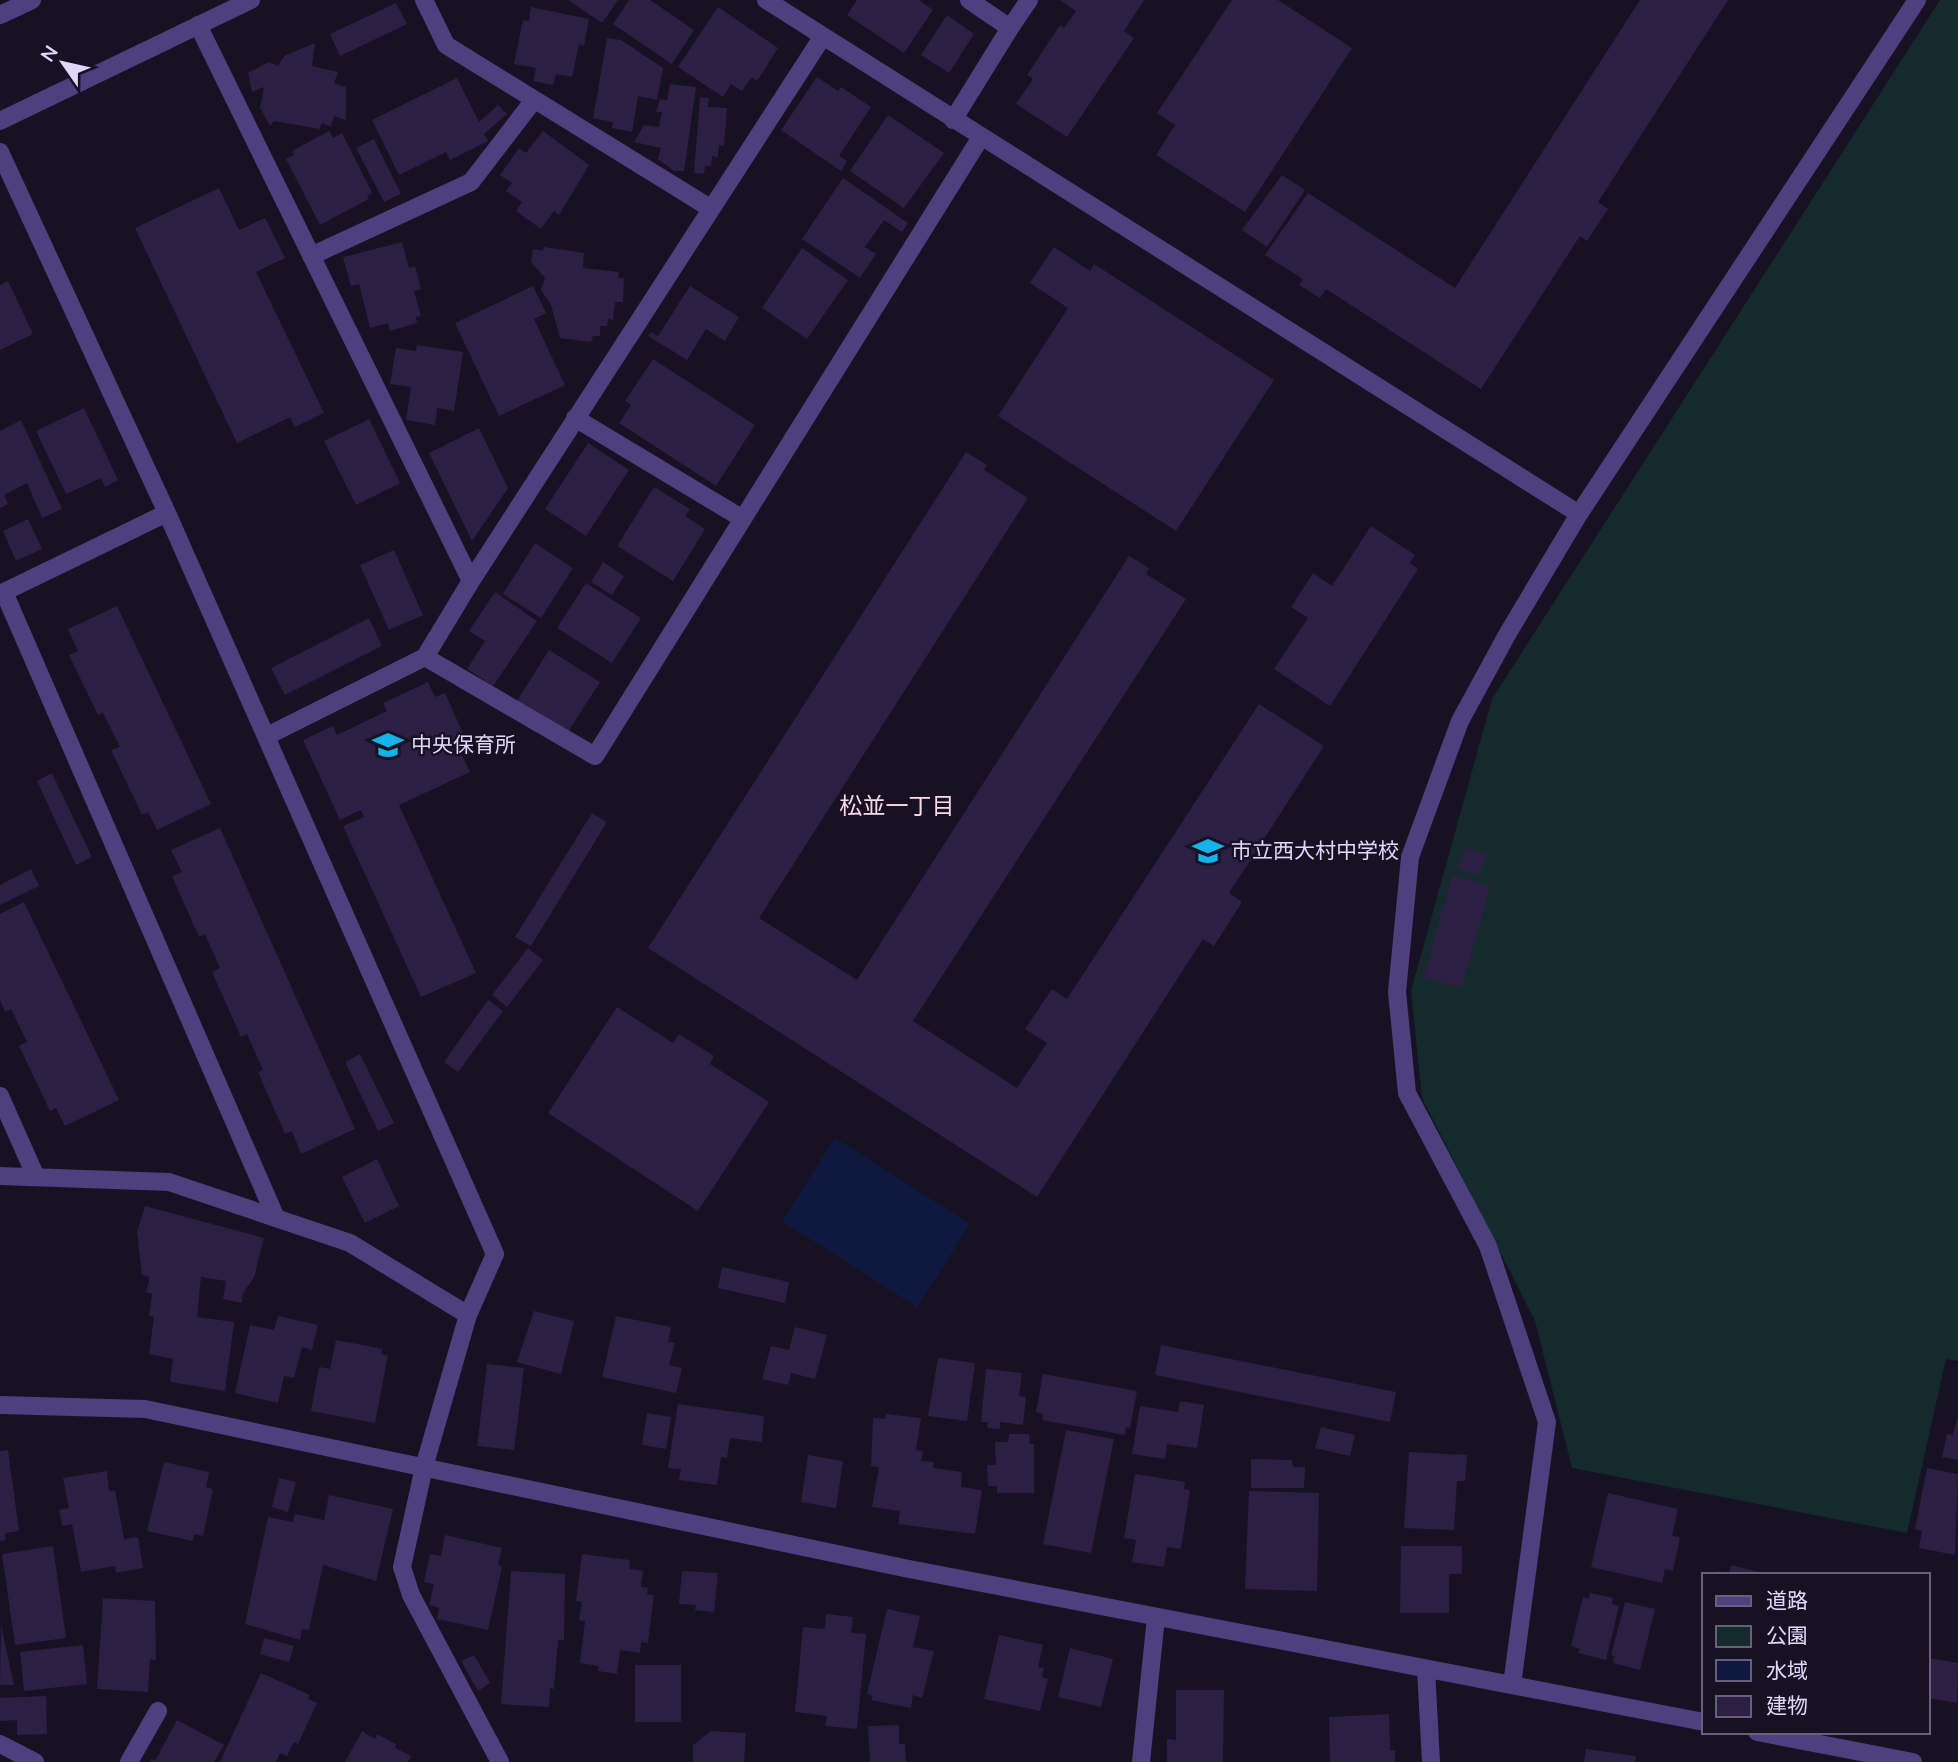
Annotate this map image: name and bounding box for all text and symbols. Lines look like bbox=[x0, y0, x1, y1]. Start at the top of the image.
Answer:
north arrow bbox=[28, 28, 98, 98]
text: N bbox=[35, 41, 63, 66]
school or university icon: 中央保育所 bbox=[371, 728, 405, 762]
place label: 中央保育所 bbox=[411, 731, 516, 757]
district label: 松並一丁目 bbox=[840, 791, 955, 820]
school or university icon: 市立西大村中学校 bbox=[1191, 834, 1225, 868]
place label: 市立西大村中学校 bbox=[1231, 837, 1399, 863]
legend bbox=[1702, 1573, 1930, 1734]
text: 道路 bbox=[1766, 1587, 1808, 1613]
text: 公園 bbox=[1766, 1622, 1808, 1648]
text: 水域 bbox=[1766, 1657, 1808, 1683]
text: 建物 bbox=[1766, 1692, 1808, 1718]

